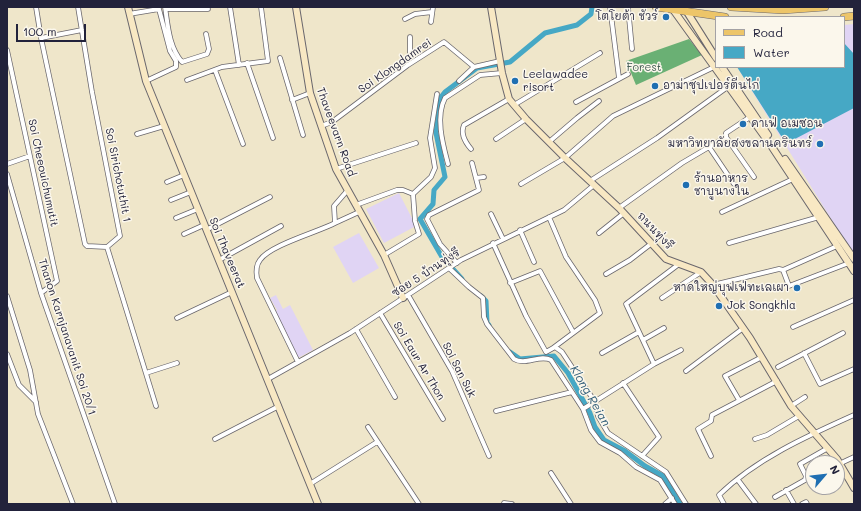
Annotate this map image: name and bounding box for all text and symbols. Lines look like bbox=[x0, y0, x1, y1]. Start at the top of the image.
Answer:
place label: โตโยต้า ชัวร์ bbox=[596, 10, 658, 24]
marker: โตโยต้า ชัวร์ bbox=[661, 12, 671, 22]
scale bar bbox=[18, 16, 88, 42]
legend bbox=[715, 16, 845, 68]
text: 100 m bbox=[23, 23, 57, 39]
text: Road bbox=[753, 24, 783, 40]
street label: Soi Klongdamrei bbox=[356, 36, 434, 96]
text: Water bbox=[753, 44, 790, 60]
park label: Forest bbox=[626, 61, 662, 75]
place label: Leelawadee risort bbox=[523, 68, 588, 94]
marker: Leelawadee risort bbox=[510, 76, 520, 86]
place label: อาม่าซุปเปอร์ตีนไก่ bbox=[663, 79, 759, 93]
marker: อาม่าซุปเปอร์ตีนไก่ bbox=[650, 81, 660, 91]
street label: Thaveevarn Road bbox=[314, 86, 358, 178]
place label: คาเฟ่ อเมซอน bbox=[751, 117, 822, 131]
street label: Soi Cheeouichumutit bbox=[25, 118, 61, 228]
marker: คาเฟ่ อเมซอน bbox=[738, 119, 748, 129]
street label: Soi Sirichotuthit 1 bbox=[102, 127, 134, 223]
place label: มหาวิทยาลัยสงขลานครินทร์ bbox=[668, 137, 812, 151]
marker: มหาวิทยาลัยสงขลานครินทร์ bbox=[815, 139, 825, 149]
place label: ร้านอาหาร ชาบูนางใน bbox=[694, 172, 749, 198]
marker: ร้านอาหาร ชาบูนางใน bbox=[681, 180, 691, 190]
street label: ถนนทุ่งรี bbox=[634, 210, 676, 252]
street label: Soi Thaveerat bbox=[206, 216, 248, 290]
street label: ซอย 5 บ้านทุ่งรี bbox=[389, 246, 463, 300]
street label: Thanon Karnjanavanit Soi 20/1 bbox=[35, 257, 99, 417]
place label: หาดใหญ่บุฟเฟ่ทะเลเผา bbox=[673, 281, 789, 295]
marker: หาดใหญ่บุฟเฟ่ทะเลเผา bbox=[792, 283, 802, 293]
place label: Jok Songkhla bbox=[727, 299, 796, 313]
marker: Jok Songkhla bbox=[714, 301, 724, 311]
street label: Soi Eaur Ar Thon bbox=[390, 319, 448, 403]
street label: Soi San Suk bbox=[439, 340, 479, 400]
water label: Klong Reian bbox=[567, 363, 613, 429]
north arrow bbox=[805, 455, 845, 495]
text: N bbox=[827, 462, 844, 477]

